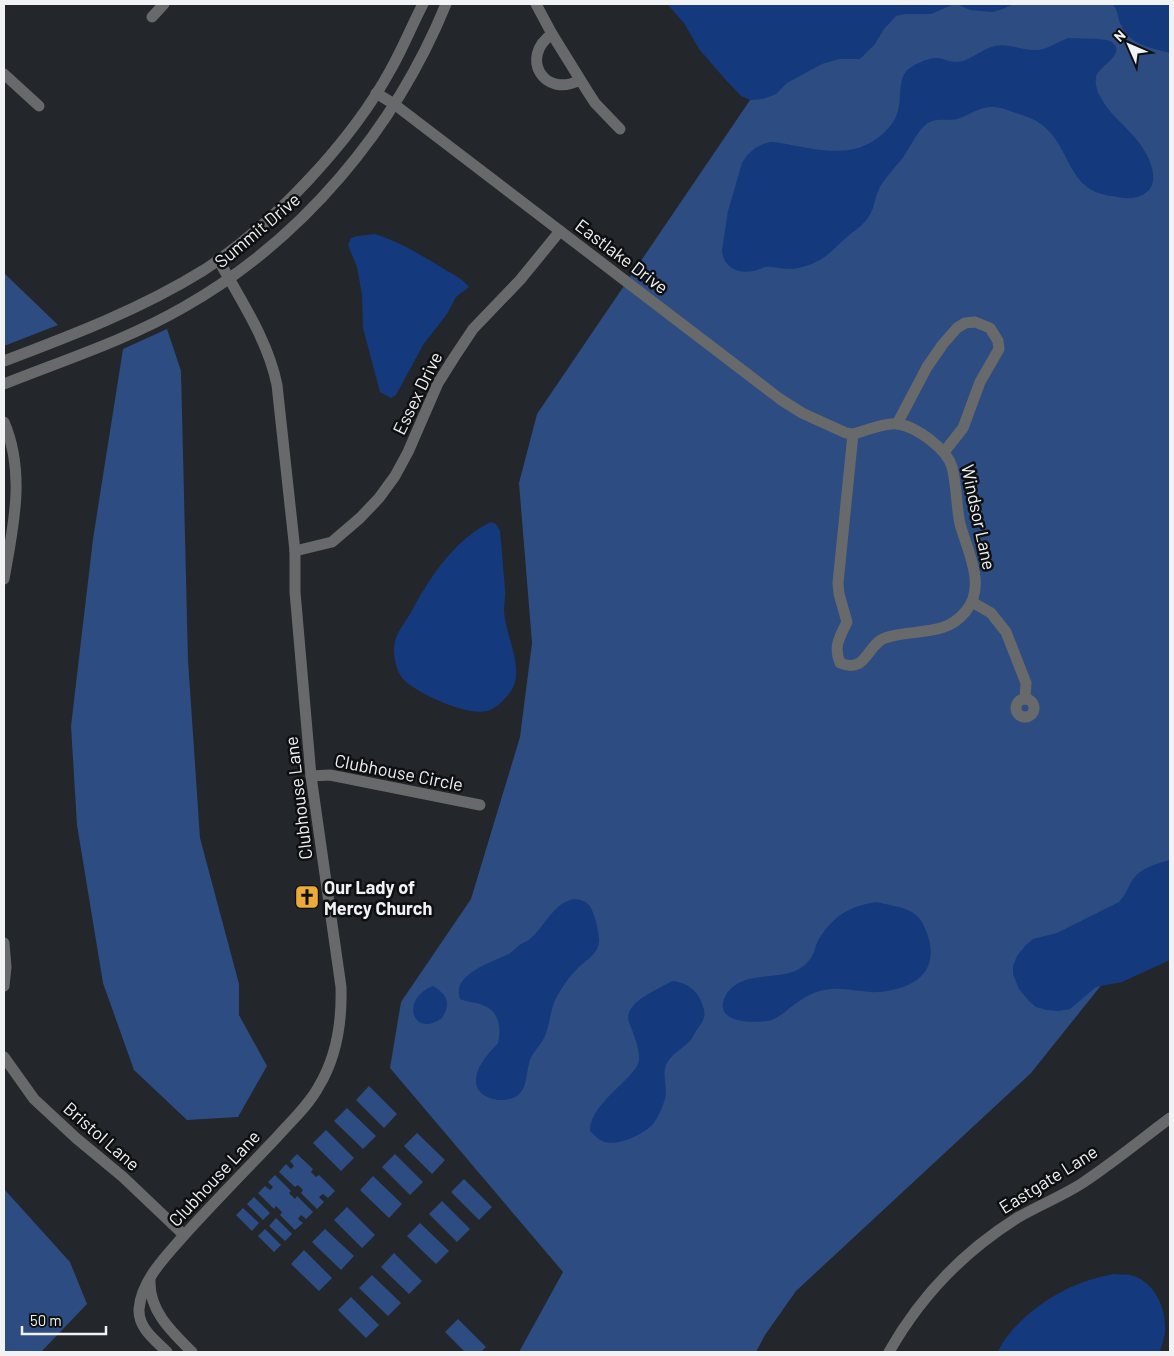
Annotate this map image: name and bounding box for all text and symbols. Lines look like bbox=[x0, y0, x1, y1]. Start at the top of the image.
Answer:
north arrow bbox=[1104, 20, 1154, 70]
text: N bbox=[1110, 26, 1129, 45]
street label: Summit Drive bbox=[210, 188, 304, 272]
street label: Eastlake Drive bbox=[571, 214, 673, 298]
street label: Essex Drive bbox=[387, 348, 447, 438]
street label: Windsor Lane bbox=[957, 462, 1001, 572]
street label: Clubhouse Lane bbox=[280, 735, 316, 861]
street label: Clubhouse Circle bbox=[333, 749, 465, 795]
place label: Our Lady of Mercy Church bbox=[324, 876, 432, 919]
church icon: Our Lady of Mercy Church bbox=[294, 884, 320, 910]
street label: Bristol Lane bbox=[60, 1097, 144, 1175]
street label: Clubhouse Lane bbox=[164, 1125, 264, 1231]
street label: Eastgate Lane bbox=[995, 1140, 1101, 1218]
scale bar bbox=[22, 1304, 106, 1336]
text: 50 m bbox=[30, 1311, 62, 1329]

